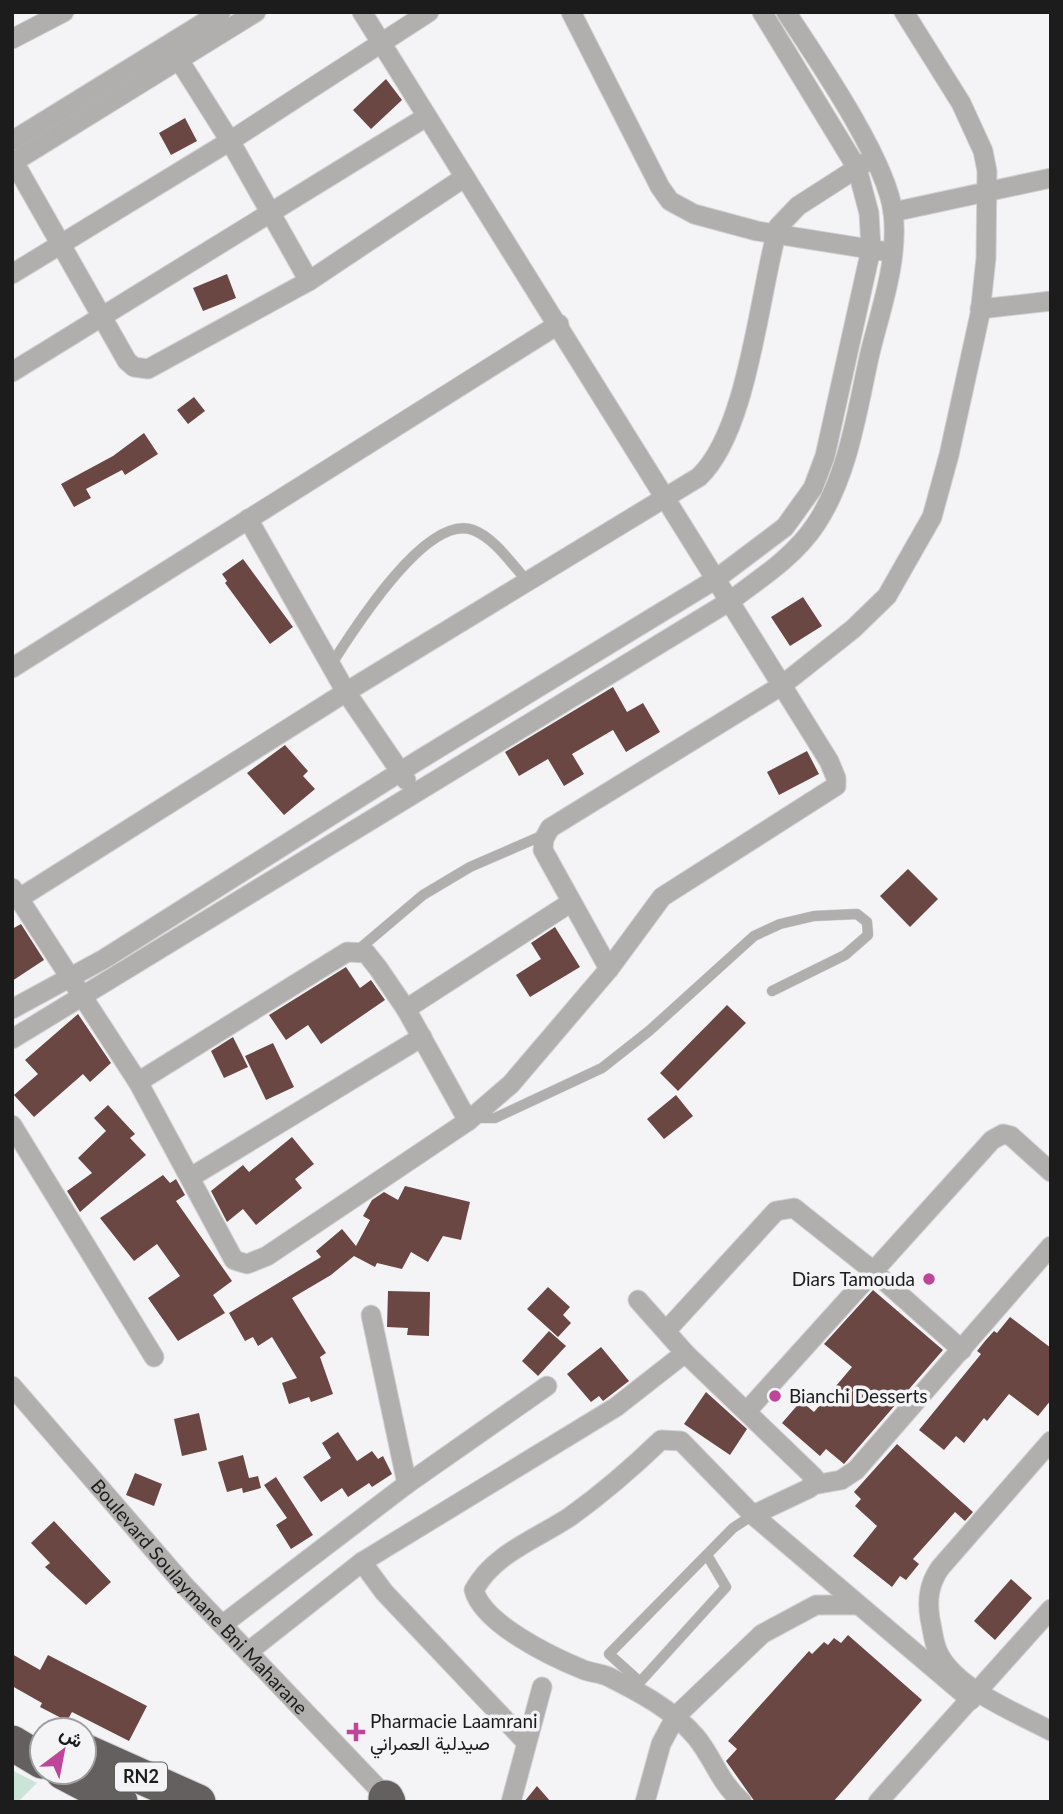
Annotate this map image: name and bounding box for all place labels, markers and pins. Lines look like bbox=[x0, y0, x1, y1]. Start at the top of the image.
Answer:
place label: Diars Tamouda bbox=[792, 1267, 915, 1290]
marker: Diars Tamouda bbox=[921, 1271, 937, 1287]
place label: Bianchi Desserts bbox=[789, 1384, 928, 1407]
marker: Bianchi Desserts bbox=[767, 1388, 783, 1404]
place label: Pharmacie Laamrani صيدلية العمراني bbox=[370, 1709, 538, 1759]
marker: Pharmacie Laamrani صيدلية العمراني bbox=[348, 1724, 364, 1740]

